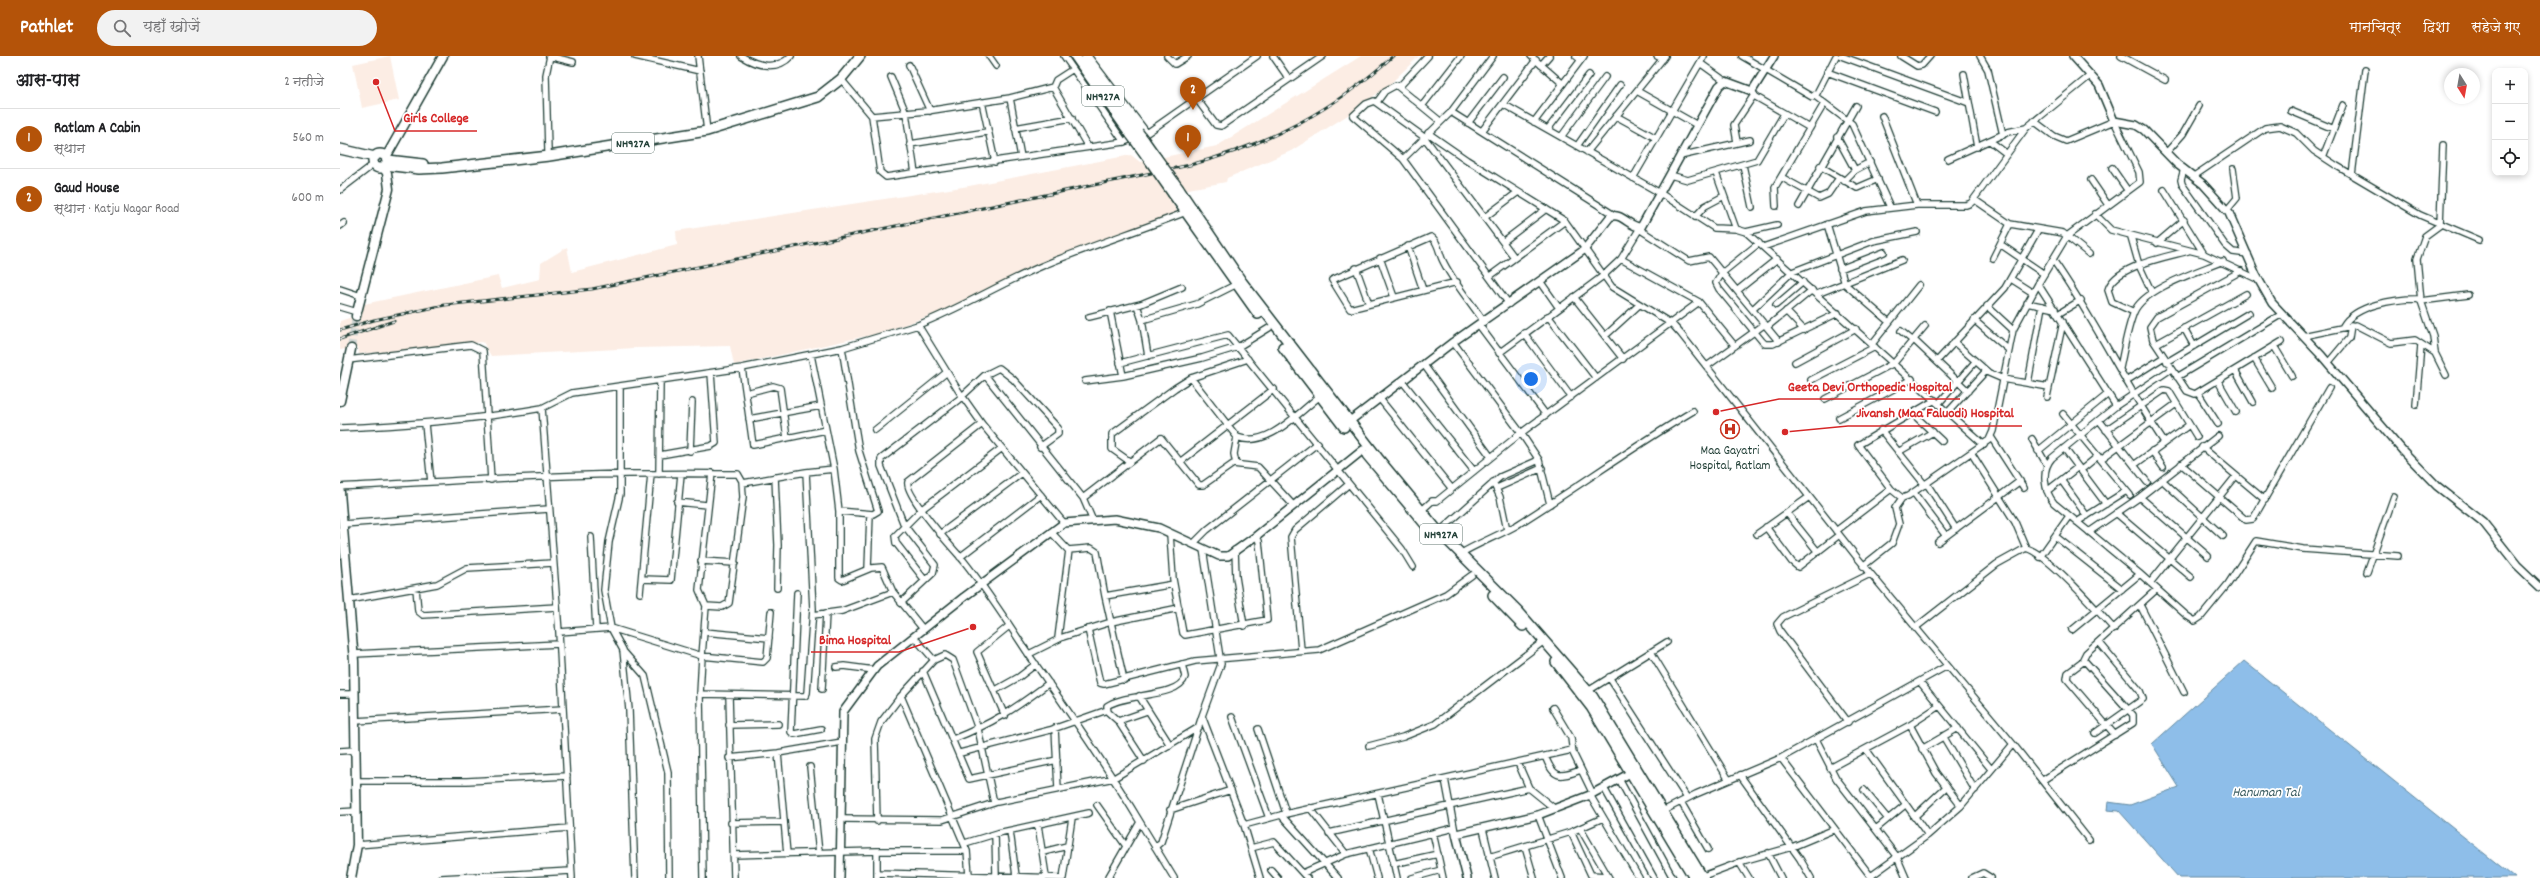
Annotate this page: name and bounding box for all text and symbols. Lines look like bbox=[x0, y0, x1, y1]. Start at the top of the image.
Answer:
search box bbox=[97, 10, 377, 46]
text: Pathlet bbox=[20, 15, 73, 42]
icon: search bbox=[111, 17, 133, 39]
text: यहाँ खोजें bbox=[143, 17, 200, 39]
text: मानचित्र bbox=[2349, 18, 2401, 38]
text: दिशा bbox=[2423, 18, 2450, 38]
text: सहेजे गए bbox=[2472, 18, 2520, 38]
north arrow bbox=[2444, 68, 2480, 104]
map controls bbox=[2492, 68, 2528, 176]
button: + bbox=[2492, 68, 2528, 104]
text: आस-पास bbox=[16, 70, 80, 94]
text: 2 नतीजे bbox=[284, 73, 324, 92]
pin: 2 bbox=[1180, 77, 1206, 110]
road number: NH927A bbox=[1082, 86, 1124, 106]
button: − bbox=[2492, 104, 2528, 140]
callout: Girls College bbox=[395, 105, 477, 131]
text: Girls College bbox=[403, 109, 469, 129]
text: Ratlam A Cabin bbox=[54, 118, 140, 140]
pin: 1 bbox=[1175, 125, 1201, 158]
text: 1 bbox=[28, 129, 30, 148]
text: 560 m bbox=[293, 129, 324, 148]
road number: NH927A bbox=[612, 133, 654, 153]
text: स्थान bbox=[54, 140, 85, 159]
button: locate bbox=[2492, 140, 2528, 176]
text: Gaud House bbox=[54, 178, 119, 200]
text: 2 bbox=[26, 189, 32, 208]
text: 600 m bbox=[292, 189, 324, 208]
text: स्थान · Katju Nagar Road bbox=[54, 200, 179, 219]
your location bbox=[1521, 369, 1541, 389]
callout: Geeta Devi Orthopedic Hospital bbox=[1779, 373, 1960, 399]
text: Geeta Devi Orthopedic Hospital bbox=[1788, 378, 1953, 398]
callout: Jivansh (Maa Faluodi) Hospital bbox=[1848, 400, 2022, 426]
text: Jivansh (Maa Faluodi) Hospital bbox=[1856, 404, 2015, 424]
hospital icon: Maa Gayatri Hospital, Ratlam bbox=[1719, 418, 1741, 440]
place label: Maa Gayatri Hospital, Ratlam bbox=[1689, 442, 1771, 476]
road number: NH927A bbox=[1420, 524, 1462, 544]
callout: Bima Hospital bbox=[811, 626, 899, 652]
text: Bima Hospital bbox=[819, 631, 892, 651]
water label: Hanuman Tal bbox=[2232, 783, 2301, 803]

